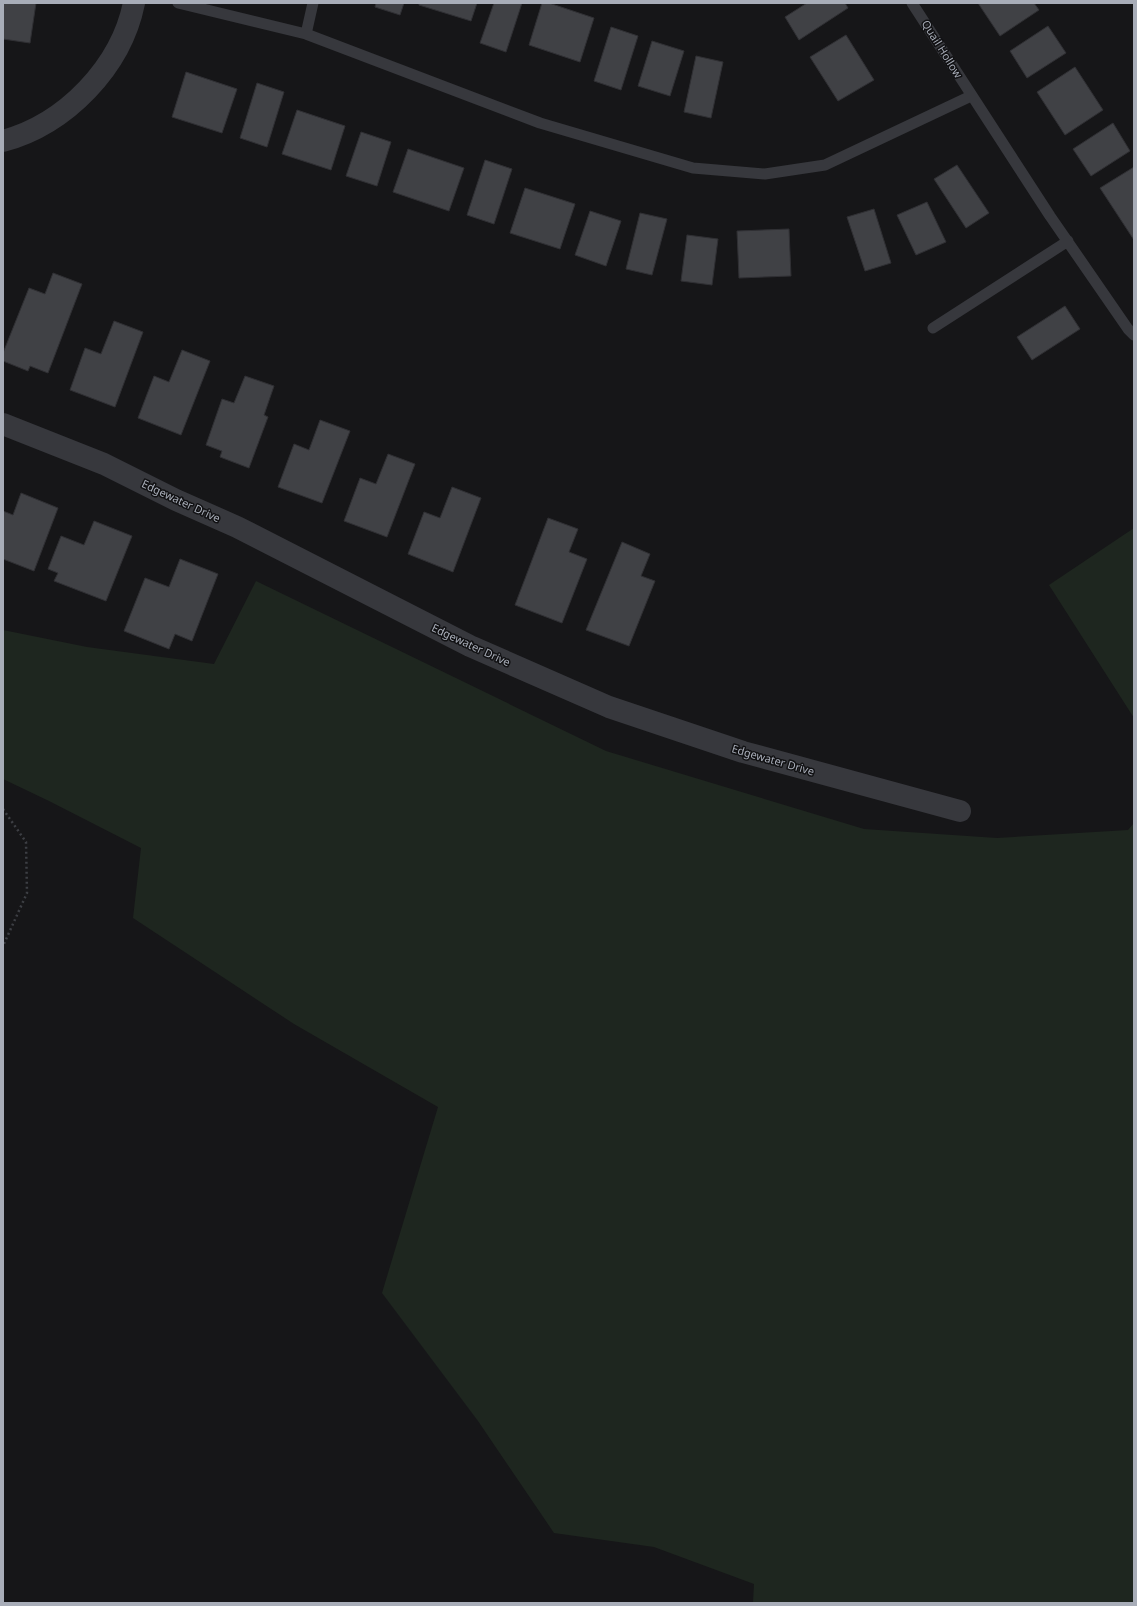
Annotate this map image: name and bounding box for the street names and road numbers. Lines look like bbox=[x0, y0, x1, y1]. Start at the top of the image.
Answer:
street label: Quail Hollow bbox=[919, 17, 966, 81]
street label: Edgewater Drive bbox=[139, 476, 223, 525]
street label: Edgewater Drive bbox=[429, 620, 513, 669]
street label: Edgewater Drive bbox=[730, 741, 816, 778]

